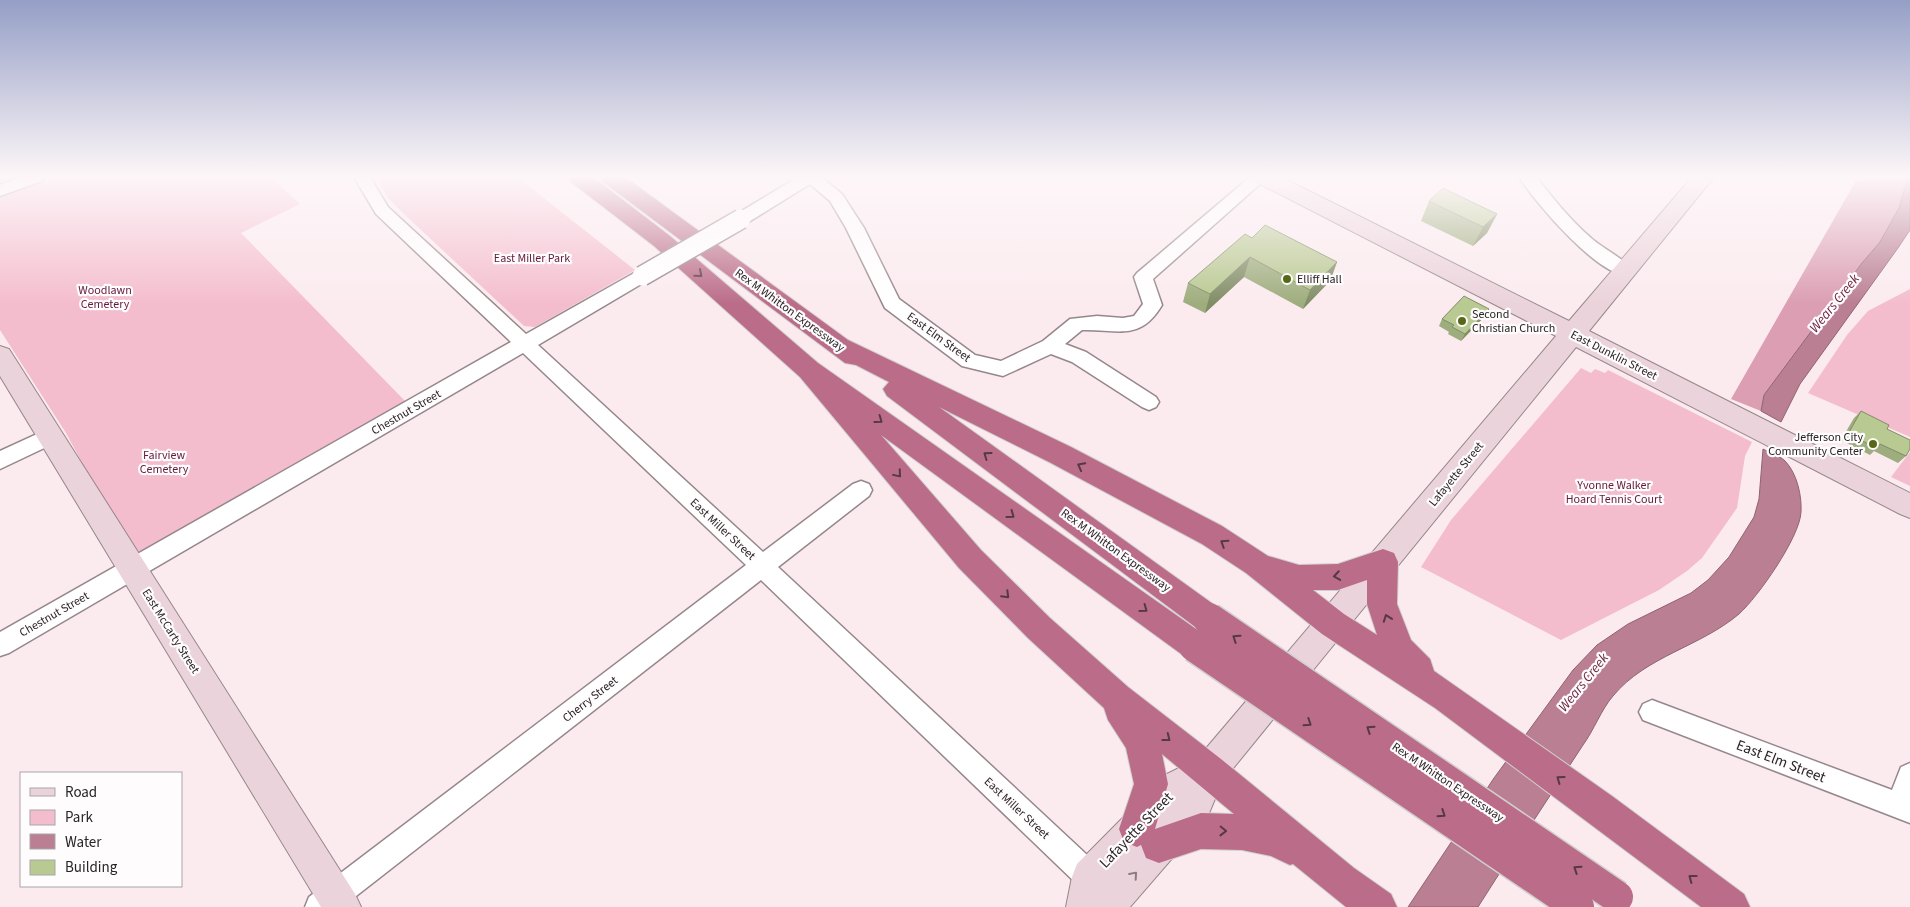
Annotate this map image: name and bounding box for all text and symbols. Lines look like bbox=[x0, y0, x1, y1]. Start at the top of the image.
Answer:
park label: East Miller Park bbox=[494, 250, 570, 267]
street label: Rex M Whitton Expressway bbox=[731, 265, 848, 356]
one-way arrow bbox=[694, 268, 703, 277]
water label: Wears Creek bbox=[1805, 270, 1865, 337]
place label: Elliff Hall bbox=[1297, 271, 1342, 288]
marker: Elliff Hall bbox=[1281, 273, 1293, 285]
park label: Woodlawn Cemetery bbox=[78, 282, 132, 313]
place label: Second Christian Church bbox=[1472, 306, 1555, 337]
street label: East Elm Street bbox=[903, 308, 974, 366]
marker: Second Christian Church bbox=[1456, 315, 1468, 327]
street label: East Dunklin Street bbox=[1568, 326, 1660, 385]
street label: Chestnut Street bbox=[368, 386, 444, 439]
one-way arrow bbox=[873, 414, 883, 423]
place label: Jefferson City Community Center bbox=[1768, 429, 1864, 460]
street label: Lafayette Street bbox=[1425, 438, 1488, 510]
marker: Jefferson City Community Center bbox=[1867, 438, 1879, 450]
park label: Fairview Cemetery bbox=[140, 447, 189, 478]
one-way arrow bbox=[984, 453, 993, 461]
one-way arrow bbox=[1077, 462, 1086, 472]
one-way arrow bbox=[892, 468, 901, 477]
park label: Yvonne Walker Hoard Tennis Court bbox=[1566, 477, 1662, 508]
street label: East Miller Street bbox=[686, 495, 759, 564]
street label: Rex M Whitton Expressway bbox=[1057, 505, 1174, 596]
one-way arrow bbox=[1006, 509, 1015, 518]
one-way arrow bbox=[1220, 539, 1229, 549]
one-way arrow bbox=[1332, 570, 1340, 581]
street label: East McCarty Street bbox=[138, 586, 203, 677]
street label: Chestnut Street bbox=[16, 588, 92, 641]
one-way arrow bbox=[1000, 589, 1009, 598]
one-way arrow bbox=[1138, 603, 1148, 612]
one-way arrow bbox=[1383, 614, 1393, 622]
one-way arrow bbox=[1232, 634, 1241, 644]
water label: Wears Creek bbox=[1554, 649, 1614, 716]
street label: Cherry Street bbox=[559, 672, 622, 726]
one-way arrow bbox=[1302, 717, 1312, 726]
one-way arrow bbox=[1366, 726, 1376, 735]
one-way arrow bbox=[1161, 732, 1170, 741]
street label: East Elm Street bbox=[1733, 735, 1829, 788]
street label: Rex M Whitton Expressway bbox=[1388, 739, 1507, 827]
legend bbox=[20, 772, 182, 887]
street label: East Miller Street bbox=[980, 774, 1053, 843]
one-way arrow bbox=[1556, 776, 1566, 785]
text: Road bbox=[65, 782, 97, 803]
street label: Lafayette Street bbox=[1095, 788, 1178, 873]
text: Park bbox=[65, 807, 94, 828]
one-way arrow bbox=[1436, 808, 1446, 817]
one-way arrow bbox=[1220, 826, 1227, 836]
text: Water bbox=[65, 832, 102, 853]
text: Building bbox=[65, 857, 118, 878]
one-way arrow bbox=[1573, 866, 1582, 875]
one-way arrow bbox=[1128, 871, 1137, 880]
one-way arrow bbox=[1689, 875, 1698, 883]

